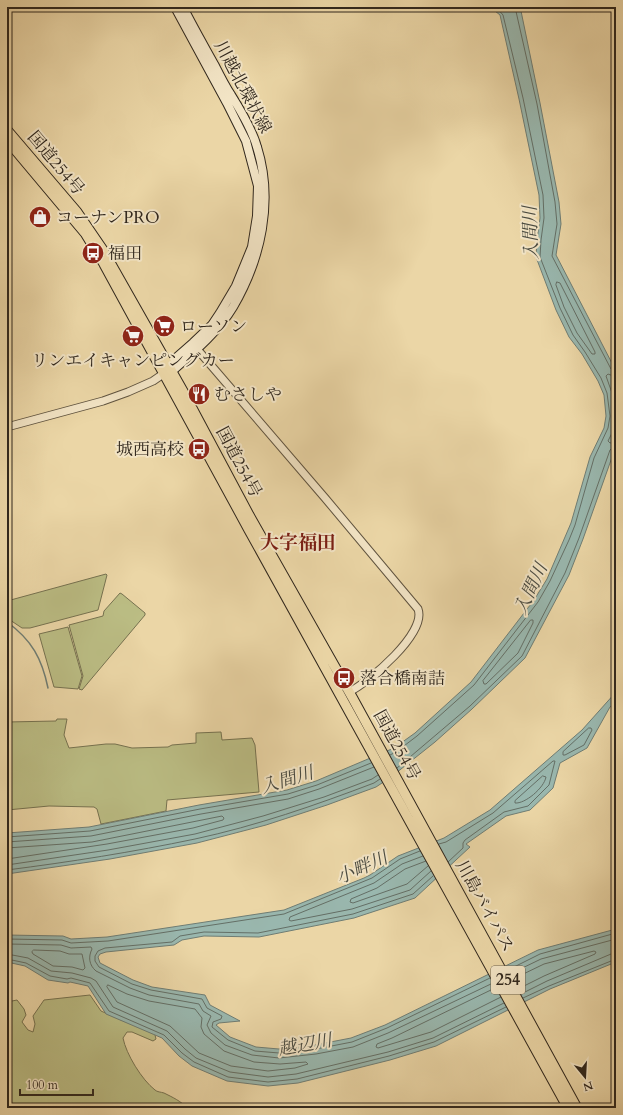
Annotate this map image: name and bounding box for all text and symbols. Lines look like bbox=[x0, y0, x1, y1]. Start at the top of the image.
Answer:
street label: 川越北環状線 bbox=[209, 37, 277, 137]
street label: 国道254号 bbox=[22, 126, 90, 200]
shop icon: コーナンPRO bbox=[27, 204, 53, 230]
water label: 入間川 bbox=[517, 204, 544, 260]
place label: コーナンPRO bbox=[56, 206, 160, 229]
bus stop icon: 福田 bbox=[80, 240, 106, 266]
place label: 福田 bbox=[108, 242, 142, 265]
supermarket icon: ローソン bbox=[151, 313, 177, 339]
place label: ローソン bbox=[180, 315, 247, 338]
supermarket icon: リンエイキャンピングカー bbox=[120, 323, 146, 349]
place label: リンエイキャンピングカー bbox=[31, 349, 235, 372]
restaurant icon: むさしや bbox=[186, 381, 212, 407]
place label: むさしや bbox=[214, 383, 282, 406]
street label: 国道254号 bbox=[211, 423, 267, 501]
bus stop icon: 城西高校 bbox=[186, 436, 212, 462]
place label: 城西高校 bbox=[116, 438, 184, 461]
district label: 大字福田 bbox=[260, 530, 336, 556]
water label: 入間川 bbox=[508, 557, 555, 619]
bus stop icon: 落合橋南詰 bbox=[331, 665, 357, 691]
place label: 落合橋南詰 bbox=[360, 667, 445, 690]
street label: 国道254号 bbox=[368, 706, 426, 784]
water label: 入間川 bbox=[258, 760, 318, 800]
water label: 小畔川 bbox=[332, 845, 394, 890]
street label: 川島バイパス bbox=[450, 856, 520, 956]
road number: 254 bbox=[491, 966, 525, 994]
water label: 越辺川 bbox=[276, 1028, 336, 1062]
north arrow bbox=[565, 1057, 605, 1097]
scale bar bbox=[20, 1071, 93, 1097]
text: 100 m bbox=[26, 1077, 59, 1093]
text: N bbox=[581, 1077, 595, 1095]

